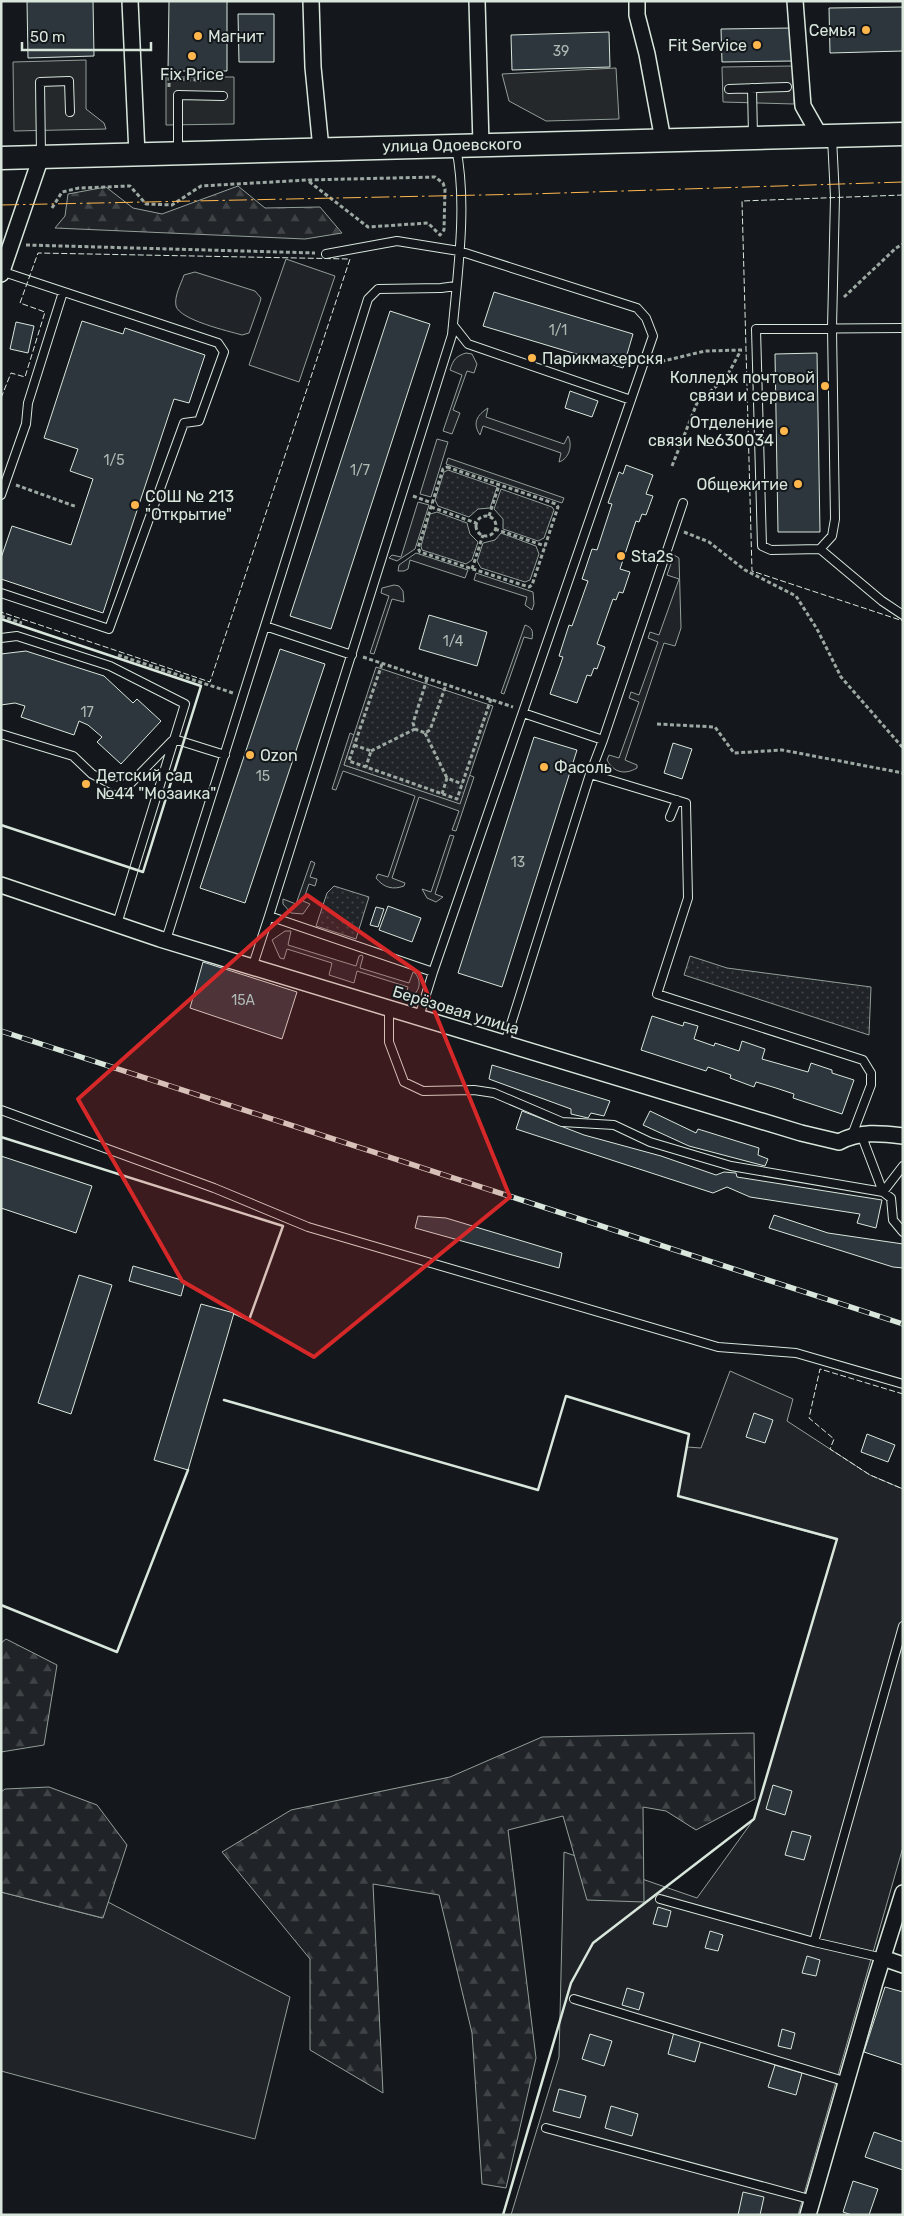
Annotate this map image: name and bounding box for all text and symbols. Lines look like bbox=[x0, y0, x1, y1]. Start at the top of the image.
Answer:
scale bar bbox=[22, 20, 151, 52]
place label: Семья bbox=[809, 21, 856, 40]
marker: Семья bbox=[860, 24, 872, 36]
place label: Магнит bbox=[208, 27, 264, 46]
text: 50 m bbox=[30, 28, 65, 46]
marker: Магнит bbox=[192, 30, 204, 42]
place label: Fit Service bbox=[668, 36, 747, 55]
marker: Fit Service bbox=[751, 39, 763, 51]
house number: 39 bbox=[553, 43, 569, 60]
marker: Fix Price bbox=[186, 50, 198, 62]
place label: Fix Price bbox=[160, 65, 224, 84]
street label: улица Одоевского bbox=[382, 134, 522, 156]
house number: 1/1 bbox=[549, 322, 567, 339]
place label: Парикмахерскя bbox=[542, 349, 663, 368]
marker: Парикмахерскя bbox=[526, 352, 538, 364]
place label: Колледж почтовой связи и сервиса bbox=[670, 368, 815, 405]
marker: Колледж почтовой связи и сервиса bbox=[819, 380, 831, 392]
place label: Отделение связи №630034 bbox=[648, 413, 774, 450]
marker: Отделение связи №630034 bbox=[778, 425, 790, 437]
house number: 1/5 bbox=[104, 452, 125, 469]
house number: 1/7 bbox=[350, 462, 370, 479]
place label: Общежитие bbox=[696, 475, 788, 494]
marker: Общежитие bbox=[792, 478, 804, 490]
place label: СОШ № 213 "Открытие" bbox=[145, 487, 234, 524]
marker: СОШ № 213 "Открытие" bbox=[129, 499, 141, 511]
place label: Sta2s bbox=[631, 547, 674, 566]
marker: Sta2s bbox=[615, 550, 627, 562]
house number: 1/4 bbox=[443, 633, 464, 650]
house number: 17 bbox=[80, 704, 94, 721]
place label: Ozon bbox=[260, 746, 298, 765]
marker: Ozon bbox=[244, 749, 256, 761]
place label: Фасоль bbox=[554, 758, 612, 777]
marker: Фасоль bbox=[538, 761, 550, 773]
place label: Детский сад №44 "Мозаика" bbox=[96, 766, 216, 803]
house number: 15 bbox=[256, 768, 270, 785]
marker: Детский сад №44 "Мозаика" bbox=[80, 778, 92, 790]
house number: 13 bbox=[511, 854, 525, 871]
street label: Берёзовая улица bbox=[390, 982, 522, 1038]
house number: 15А bbox=[231, 992, 255, 1009]

